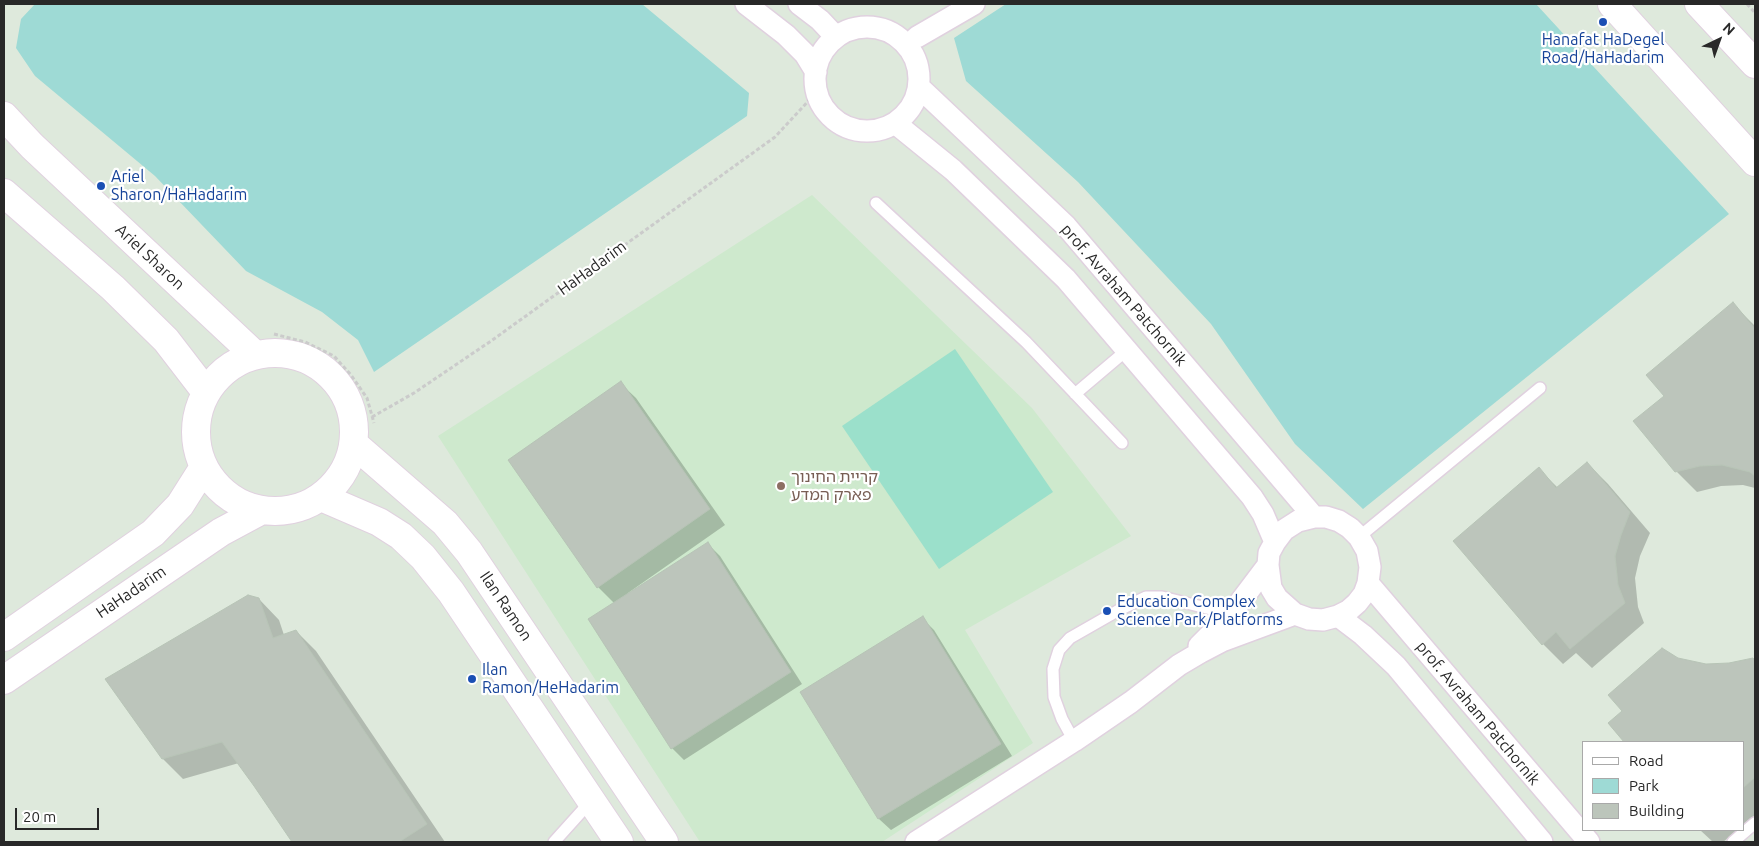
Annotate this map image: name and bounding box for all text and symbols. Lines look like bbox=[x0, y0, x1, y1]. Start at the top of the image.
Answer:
north arrow bbox=[1694, 15, 1744, 65]
marker: Hanafat HaDegel Road/HaHadarim bbox=[1597, 16, 1609, 28]
text: N bbox=[1720, 19, 1738, 38]
place label: Hanafat HaDegel Road/HaHadarim bbox=[1542, 30, 1664, 68]
place label: Ariel Sharon/HaHadarim bbox=[111, 167, 247, 205]
marker: Ariel Sharon/HaHadarim bbox=[95, 180, 107, 192]
street label: Ariel Sharon bbox=[112, 220, 188, 294]
street label: prof. Avraham Patchornik bbox=[1057, 220, 1191, 370]
street label: HaHadarim bbox=[554, 237, 630, 299]
place label: קריית החינוך פארק המדע bbox=[791, 467, 878, 505]
marker: קריית החינוך פארק המדע bbox=[775, 480, 787, 492]
street label: HaHadarim bbox=[92, 562, 170, 622]
street label: Ilan Ramon bbox=[476, 568, 536, 644]
place label: Education Complex Science Park/Platforms bbox=[1117, 592, 1283, 630]
marker: Education Complex Science Park/Platforms bbox=[1101, 605, 1113, 617]
street label: prof. Avraham Patchornik bbox=[1412, 637, 1544, 789]
place label: Ilan Ramon/HeHadarim bbox=[482, 660, 619, 698]
marker: Ilan Ramon/HeHadarim bbox=[466, 673, 478, 685]
legend bbox=[1582, 741, 1744, 831]
text: Road bbox=[1629, 752, 1664, 769]
text: Park bbox=[1629, 777, 1659, 794]
scale bar bbox=[18, 798, 101, 830]
text: Building bbox=[1629, 802, 1684, 819]
text: 20 m bbox=[23, 808, 56, 825]

